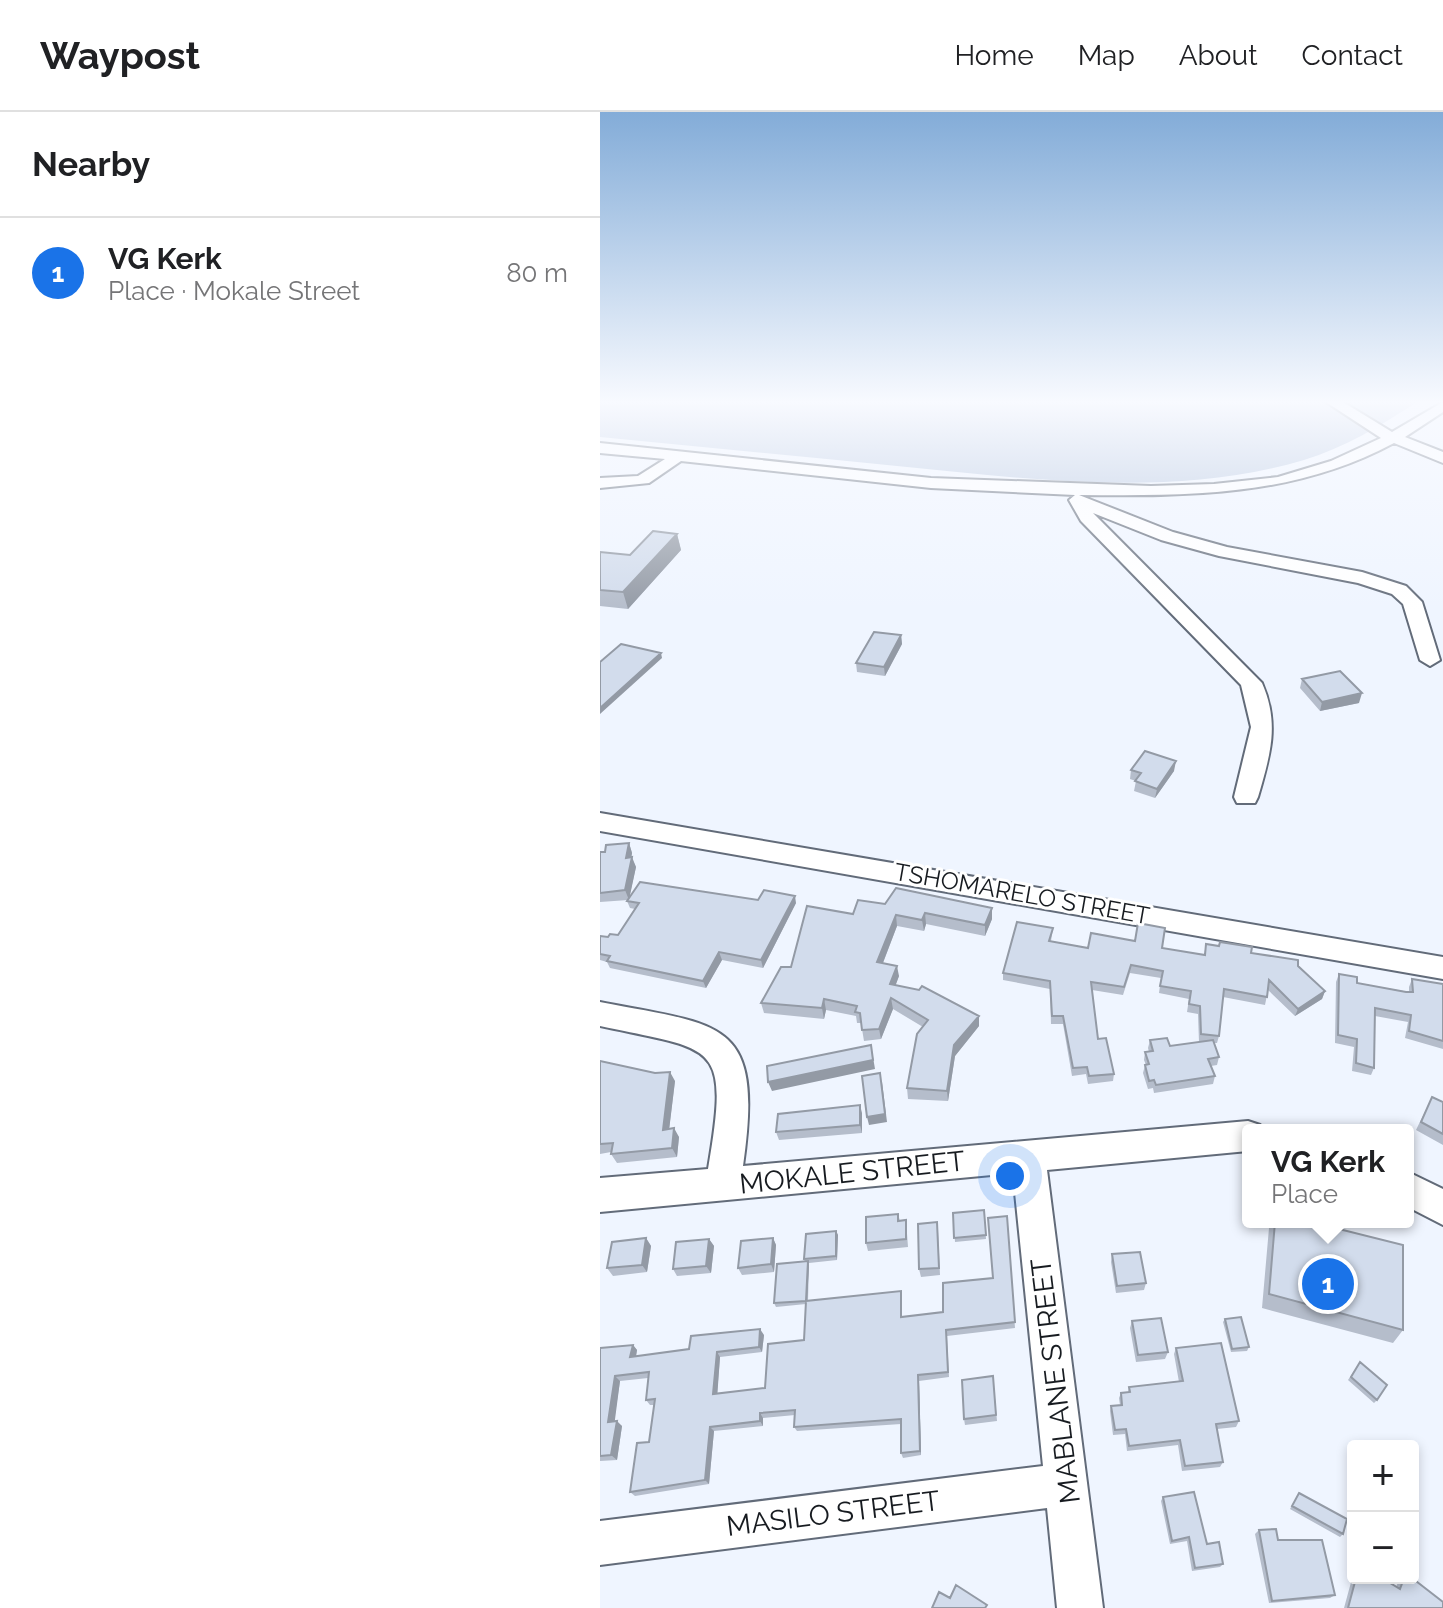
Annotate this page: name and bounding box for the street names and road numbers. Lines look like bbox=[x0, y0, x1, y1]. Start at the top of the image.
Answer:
street label: TSHOMARELO STREET bbox=[892, 857, 1152, 930]
street label: MOKALE STREET bbox=[738, 1144, 966, 1201]
street label: MABLANE STREET bbox=[1024, 1256, 1087, 1505]
street label: MASILO STREET bbox=[725, 1484, 941, 1543]

